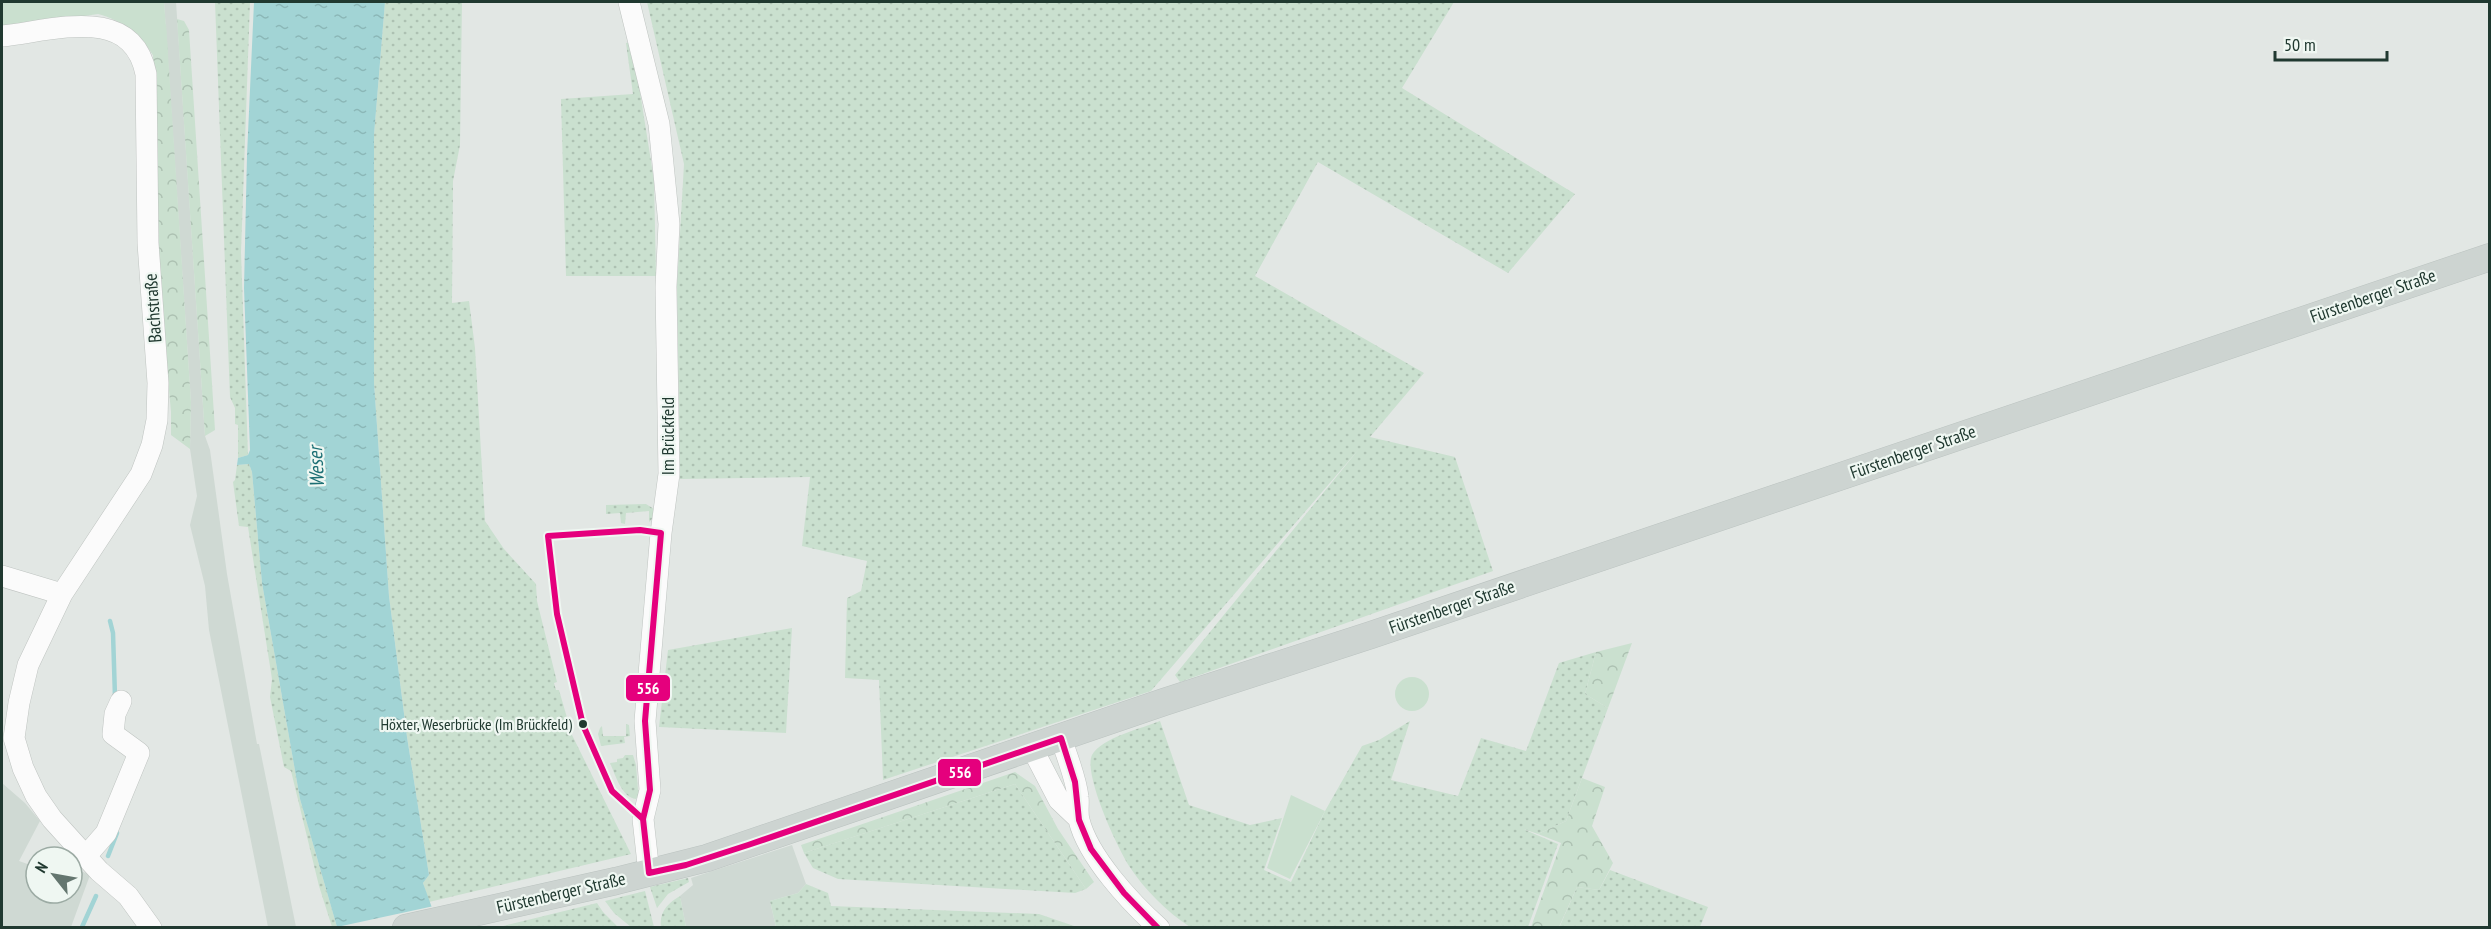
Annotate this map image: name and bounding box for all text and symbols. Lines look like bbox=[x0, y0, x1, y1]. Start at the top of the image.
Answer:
scale bar bbox=[2275, 24, 2388, 62]
text: 50 m bbox=[2284, 33, 2316, 56]
street label: Fürstenberger Straße bbox=[2307, 263, 2439, 328]
street label: Bachstraße bbox=[139, 273, 166, 343]
street label: Im Brückfeld bbox=[656, 397, 679, 475]
street label: Fürstenberger Straße bbox=[1847, 419, 1979, 484]
water label: Weser bbox=[302, 443, 330, 488]
street label: Fürstenberger Straße bbox=[1386, 574, 1518, 639]
line badge: 556 bbox=[625, 674, 671, 702]
text: 556 bbox=[637, 678, 660, 698]
place label: Höxter, Weserbrücke (Im Brückfeld) bbox=[381, 714, 572, 734]
marker: Höxter, Weserbrücke (Im Brückfeld) bbox=[577, 718, 589, 730]
line badge: 556 bbox=[937, 758, 982, 787]
text: 556 bbox=[949, 762, 972, 782]
north arrow bbox=[24, 845, 84, 905]
text: N bbox=[30, 858, 52, 876]
street label: Fürstenberger Straße bbox=[494, 867, 628, 919]

